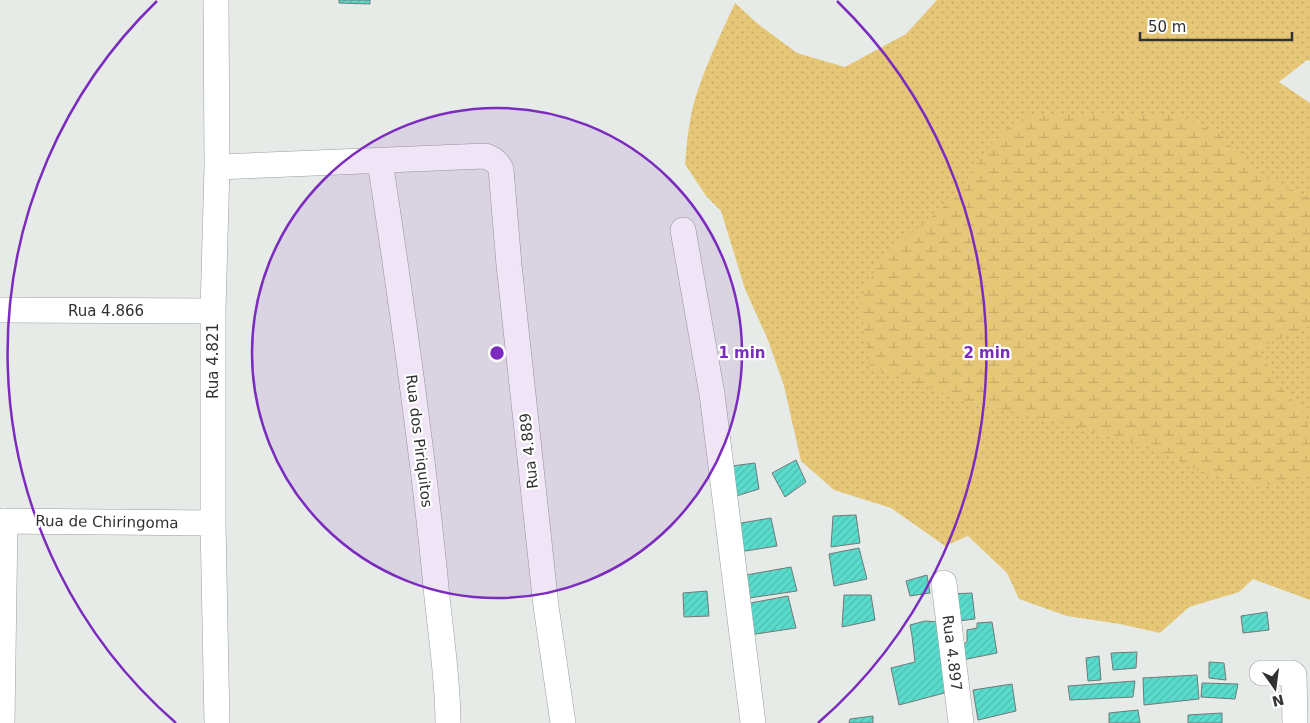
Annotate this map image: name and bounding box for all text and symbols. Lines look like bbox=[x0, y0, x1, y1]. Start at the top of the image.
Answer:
scale bar bbox=[1140, 10, 1292, 42]
text: 50 m bbox=[1148, 18, 1186, 36]
street label: Rua 4.866 bbox=[68, 302, 144, 320]
street label: Rua 4.821 bbox=[204, 323, 222, 399]
centre of rings bbox=[488, 344, 506, 362]
text: 1 min bbox=[718, 344, 766, 362]
text: 2 min bbox=[963, 344, 1011, 362]
street label: Rua dos Piriquitos bbox=[402, 374, 436, 509]
street label: Rua 4.889 bbox=[516, 412, 542, 490]
street label: Rua de Chiringoma bbox=[35, 512, 179, 532]
street label: Rua 4.897 bbox=[938, 614, 966, 692]
north arrow bbox=[1250, 663, 1300, 713]
text: N bbox=[1271, 691, 1286, 710]

